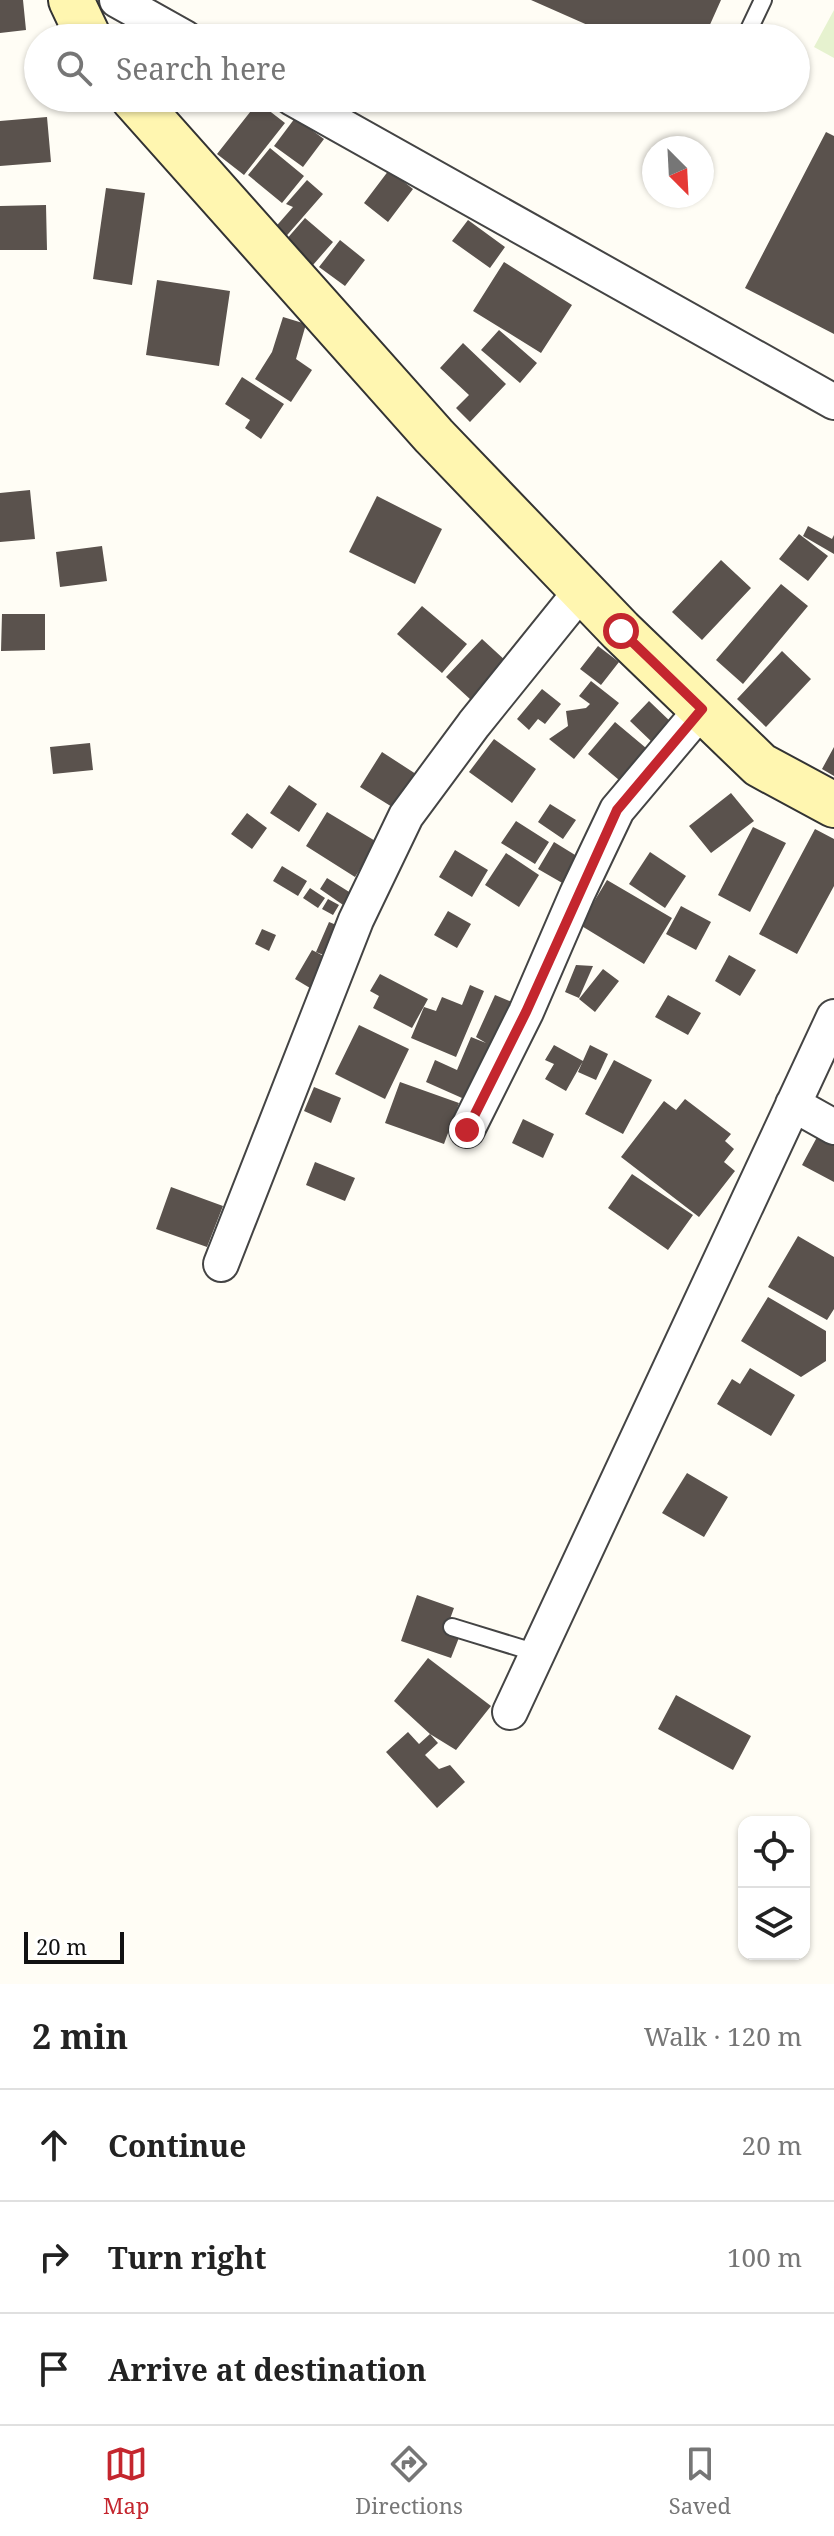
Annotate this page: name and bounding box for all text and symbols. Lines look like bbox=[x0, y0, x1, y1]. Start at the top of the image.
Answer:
search box bbox=[24, 24, 810, 112]
icon: search bbox=[52, 46, 96, 90]
text: Search here bbox=[116, 48, 286, 89]
north arrow bbox=[642, 136, 714, 208]
route start bbox=[603, 613, 639, 649]
route end bbox=[449, 1112, 485, 1148]
map controls bbox=[738, 1816, 810, 1960]
button: locate bbox=[738, 1816, 810, 1888]
button: layers bbox=[738, 1888, 810, 1960]
scale bar bbox=[24, 1928, 124, 1964]
text: 20 m bbox=[36, 1931, 87, 1961]
text: 2 min bbox=[32, 2013, 128, 2059]
text: Walk · 120 m bbox=[644, 2018, 802, 2054]
icon: ahead bbox=[32, 2123, 76, 2167]
text: Continue bbox=[108, 2125, 246, 2166]
text: 20 m bbox=[742, 2127, 802, 2163]
icon: right bbox=[32, 2235, 76, 2279]
text: Turn right bbox=[108, 2237, 266, 2278]
text: 100 m bbox=[727, 2239, 802, 2275]
icon: arrive bbox=[32, 2347, 76, 2391]
text: Arrive at destination bbox=[108, 2349, 427, 2390]
tab: Map bbox=[103, 2442, 149, 2520]
tab: Directions bbox=[355, 2442, 463, 2520]
tab: Saved bbox=[669, 2442, 731, 2520]

